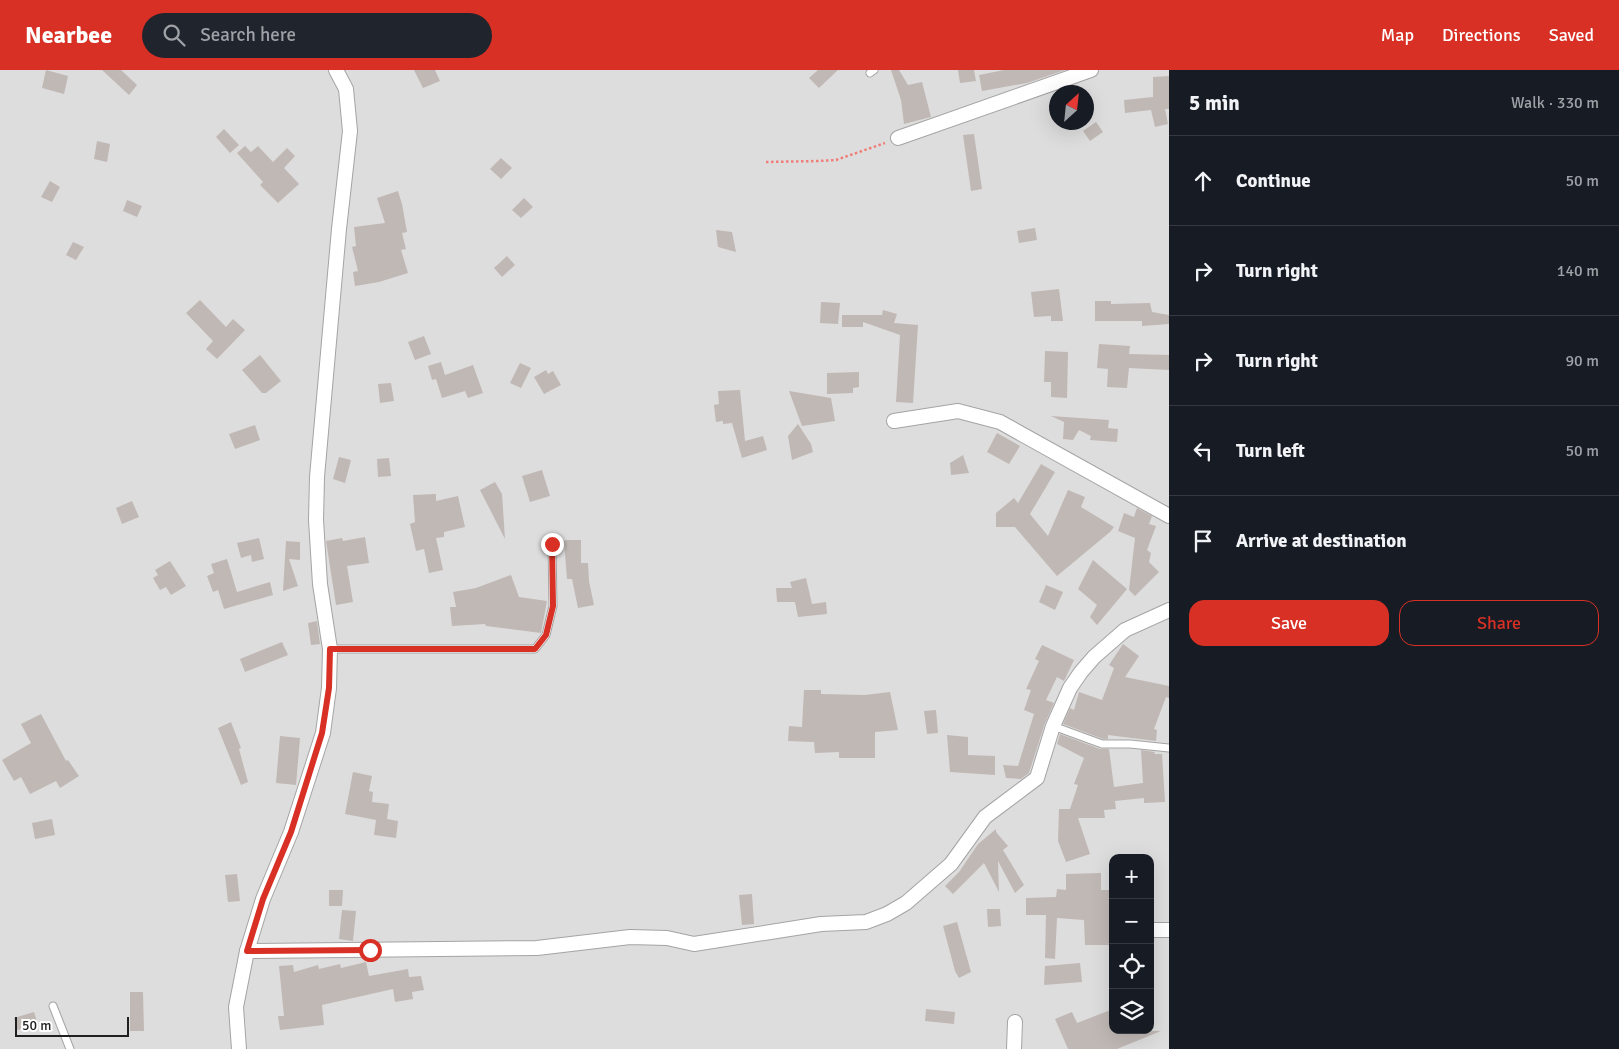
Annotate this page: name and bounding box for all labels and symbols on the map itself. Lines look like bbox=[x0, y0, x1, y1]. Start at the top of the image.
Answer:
north arrow bbox=[1049, 85, 1094, 130]
route end bbox=[541, 533, 564, 556]
route start bbox=[359, 939, 382, 962]
scale bar bbox=[15, 1014, 129, 1037]

